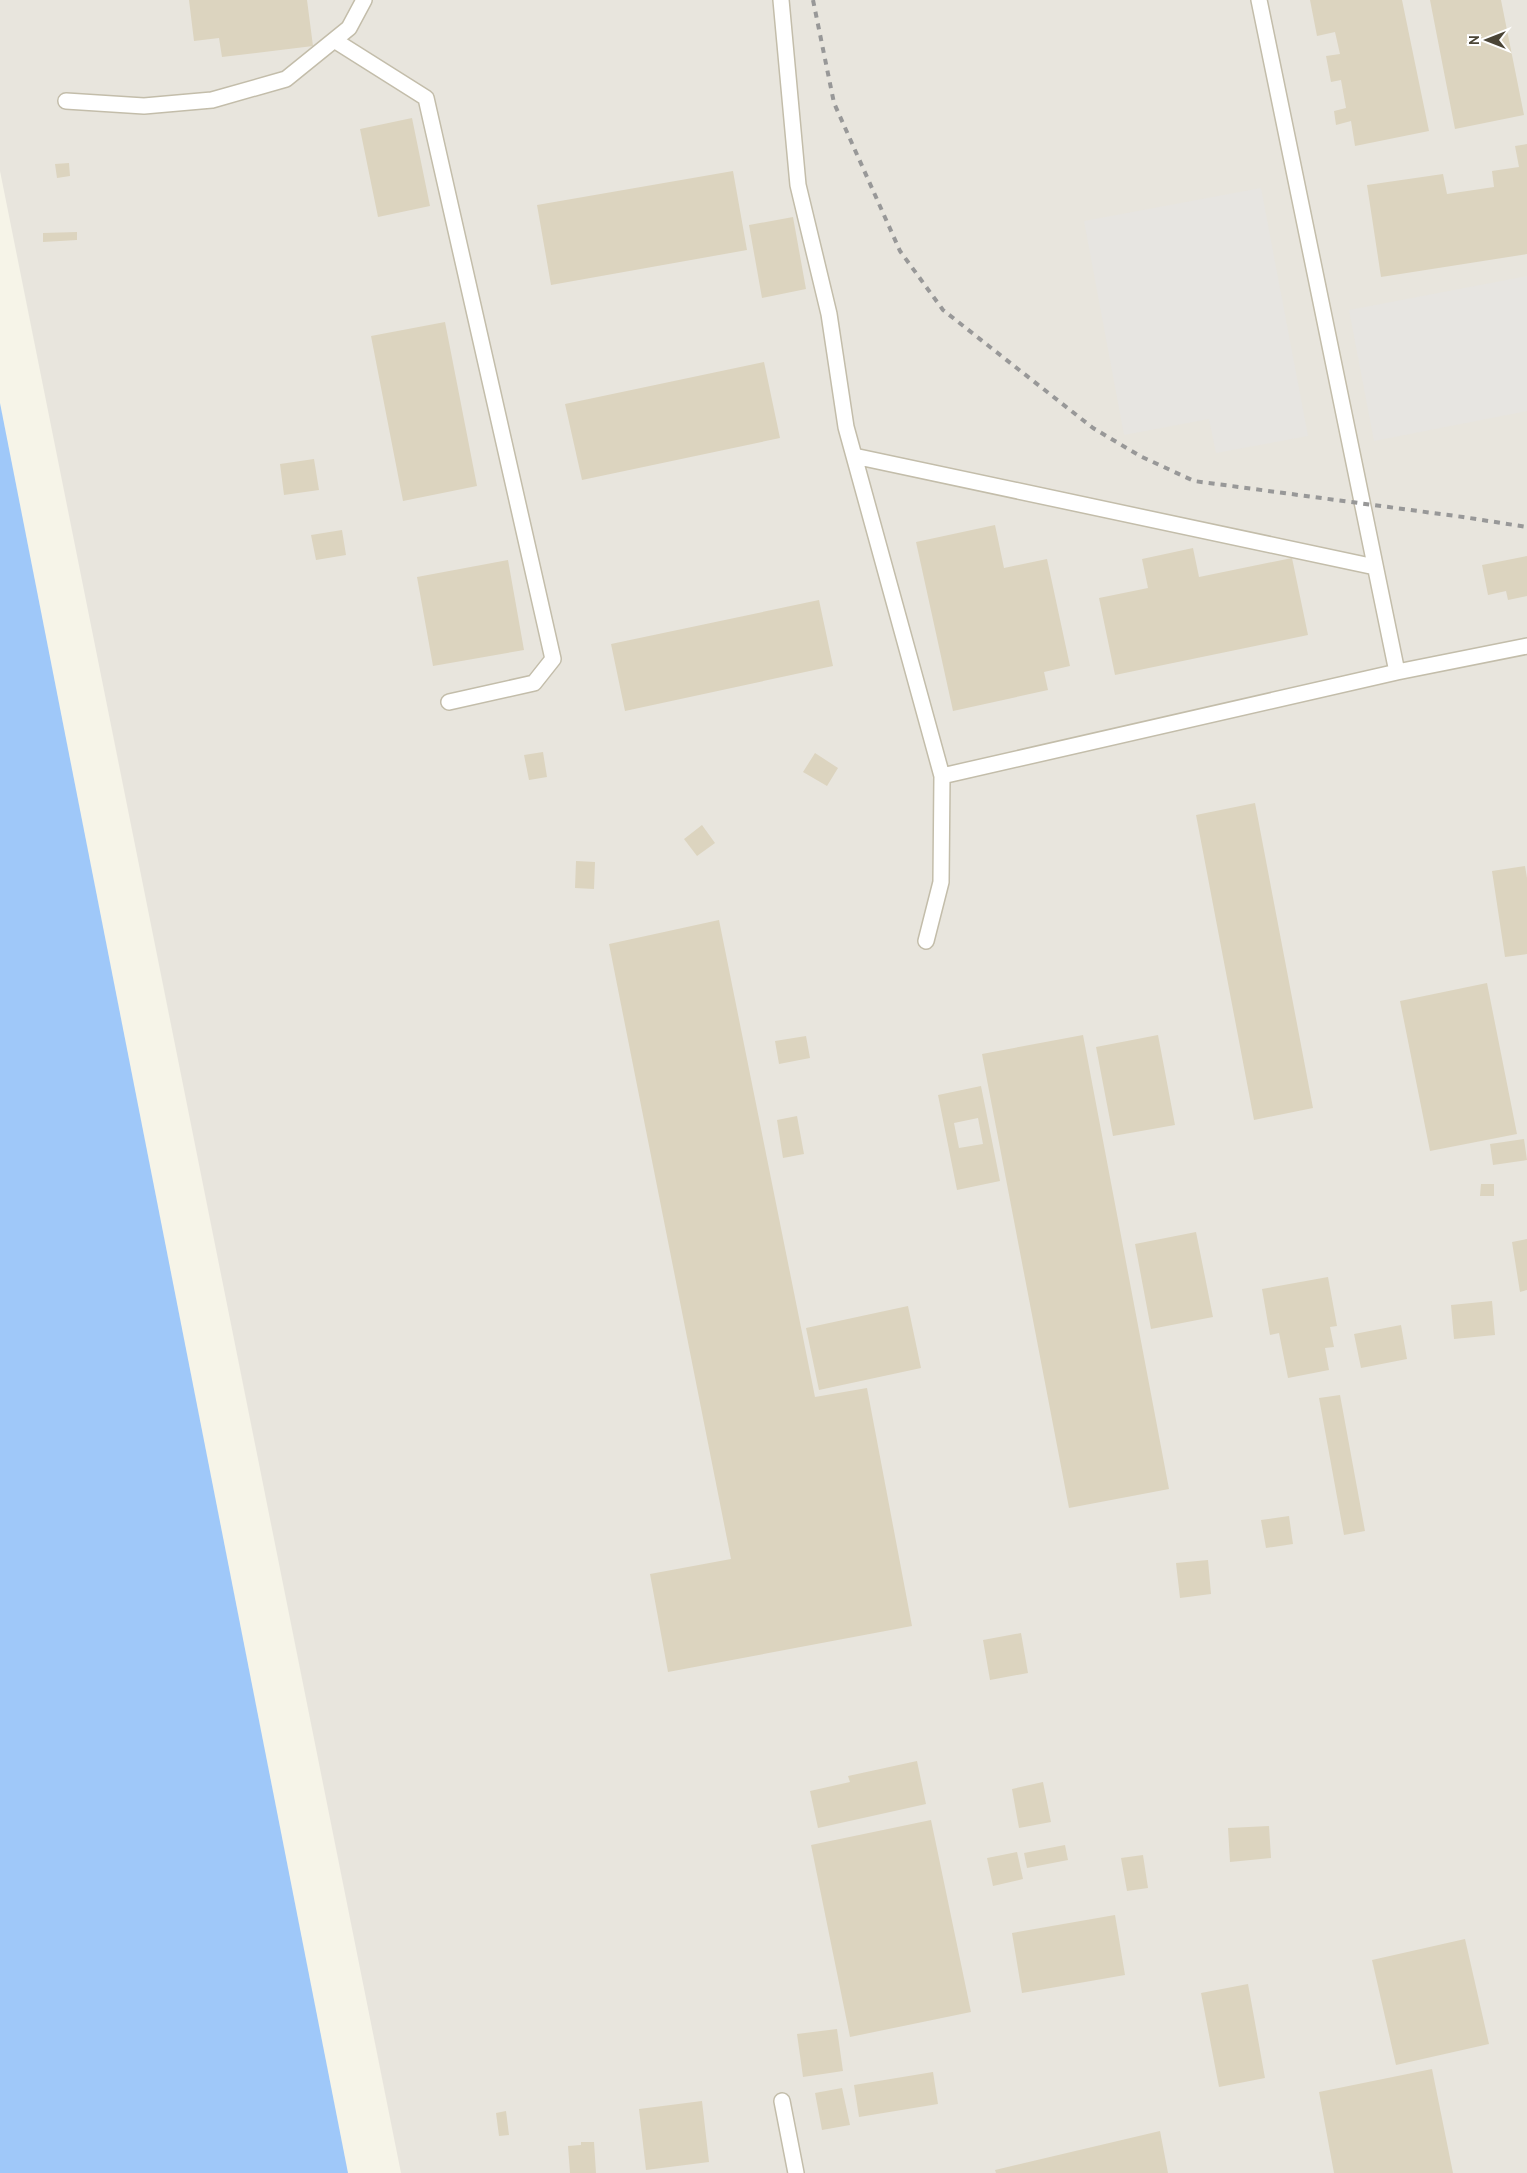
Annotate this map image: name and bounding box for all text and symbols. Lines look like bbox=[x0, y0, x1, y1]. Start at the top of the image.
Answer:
north arrow bbox=[1462, 15, 1512, 65]
text: N bbox=[1465, 35, 1483, 45]

